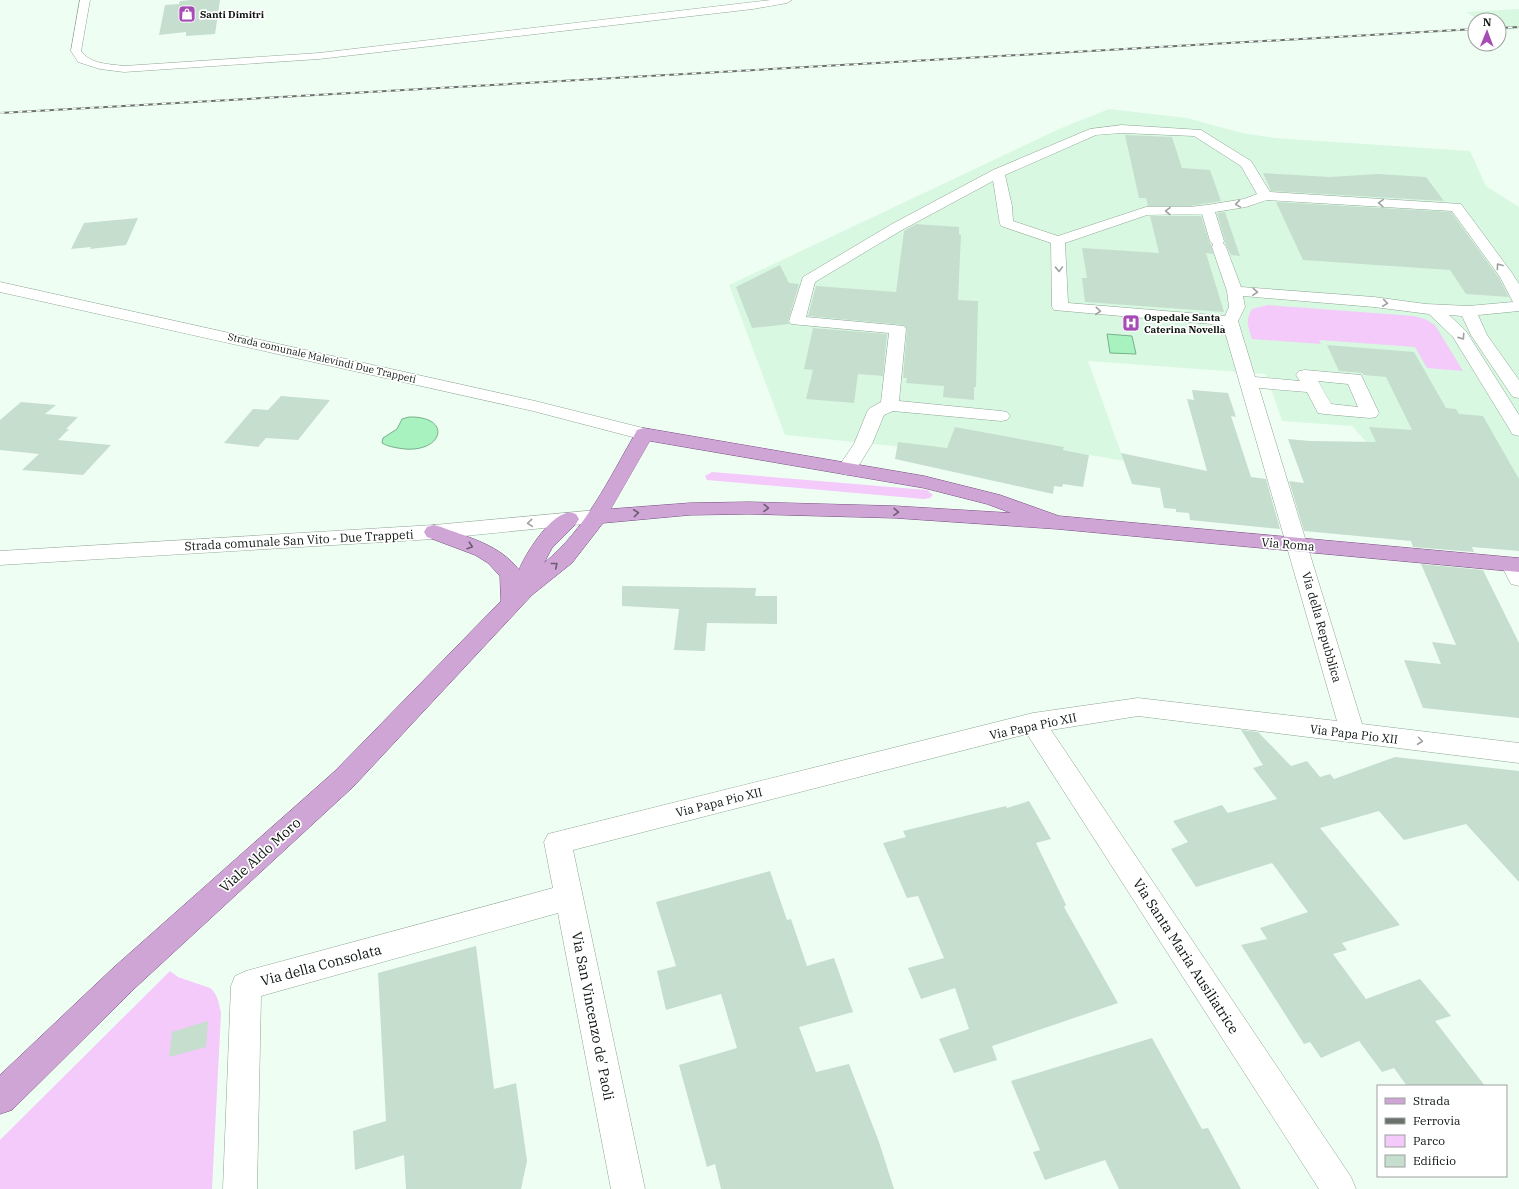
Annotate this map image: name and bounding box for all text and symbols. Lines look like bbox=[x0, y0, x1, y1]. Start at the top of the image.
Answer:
shop icon: Santi Dimitri bbox=[177, 4, 197, 24]
place label: Santi Dimitri bbox=[200, 8, 265, 21]
north arrow bbox=[1467, 12, 1507, 52]
text: N bbox=[1483, 15, 1492, 29]
one-way arrow bbox=[1378, 198, 1384, 207]
one-way arrow bbox=[1235, 199, 1241, 208]
one-way arrow bbox=[1165, 207, 1171, 215]
one-way arrow bbox=[1496, 263, 1504, 270]
one-way arrow bbox=[1054, 266, 1063, 272]
one-way arrow bbox=[1252, 288, 1258, 297]
one-way arrow bbox=[1382, 299, 1388, 307]
one-way arrow bbox=[1095, 306, 1101, 315]
place label: Ospedale Santa Caterina Novella bbox=[1144, 311, 1226, 336]
hospital icon: Ospedale Santa Caterina Novella bbox=[1121, 313, 1141, 333]
street label: Strada comunale Malevindi Due Trappeti bbox=[227, 330, 417, 386]
one-way arrow bbox=[1457, 333, 1465, 340]
one-way arrow bbox=[763, 504, 769, 512]
one-way arrow bbox=[893, 508, 899, 517]
one-way arrow bbox=[633, 509, 639, 518]
one-way arrow bbox=[527, 518, 533, 527]
street label: Strada comunale San Vito - Due Trappeti bbox=[184, 526, 414, 553]
street label: Via Roma bbox=[1261, 534, 1316, 554]
one-way arrow bbox=[467, 542, 474, 550]
one-way arrow bbox=[550, 563, 557, 570]
street label: Via della Repubblica bbox=[1299, 570, 1345, 685]
street label: Via Papa Pio XII bbox=[988, 709, 1078, 743]
street label: Via Papa Pio XII bbox=[1309, 721, 1399, 747]
one-way arrow bbox=[1417, 737, 1423, 746]
street label: Via Papa Pio XII bbox=[674, 784, 764, 820]
street label: Viale Aldo Moro bbox=[216, 814, 305, 896]
street label: Via Santa Maria Ausiliatrice bbox=[1129, 875, 1243, 1037]
street label: Via San Vincenzo de' Paoli bbox=[568, 930, 618, 1102]
street label: Via della Consolata bbox=[259, 940, 384, 990]
legend bbox=[1377, 1085, 1507, 1177]
text: Strada bbox=[1413, 1093, 1450, 1108]
text: Ferrovia bbox=[1413, 1113, 1461, 1128]
text: Parco bbox=[1413, 1133, 1445, 1148]
text: Edificio bbox=[1413, 1153, 1456, 1168]

